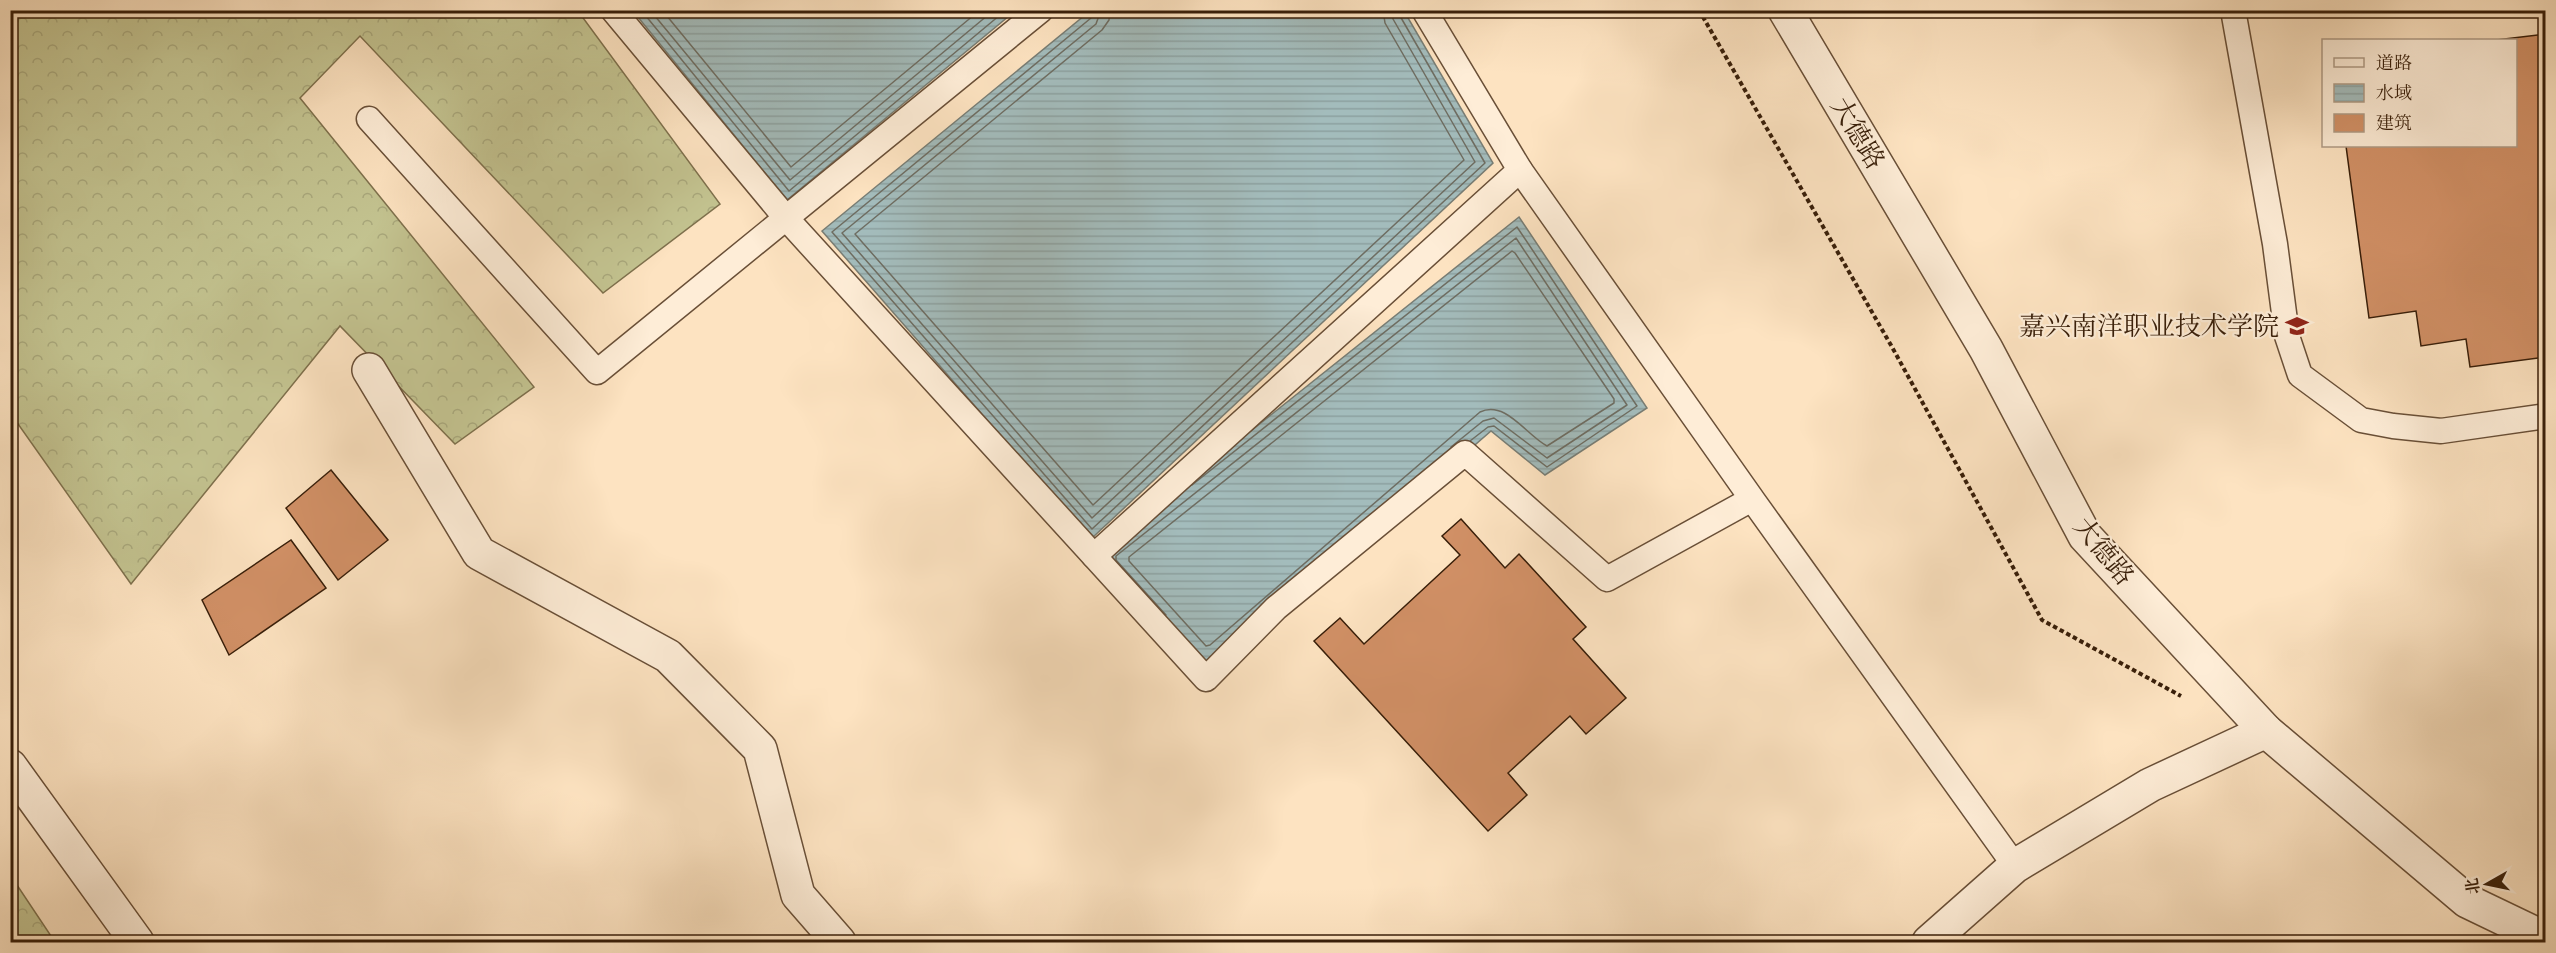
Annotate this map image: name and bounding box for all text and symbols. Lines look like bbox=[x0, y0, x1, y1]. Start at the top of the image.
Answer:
legend bbox=[2322, 39, 2517, 147]
text: 道路 bbox=[2376, 52, 2412, 75]
text: 水域 bbox=[2376, 82, 2412, 105]
street label: 大德路 bbox=[1823, 92, 1891, 175]
text: 建筑 bbox=[2376, 112, 2412, 135]
place label: 嘉兴南洋职业技术学院 bbox=[2019, 311, 2279, 343]
school or university icon: 嘉兴南洋职业技术学院 bbox=[2284, 313, 2310, 339]
street label: 大德路 bbox=[2066, 511, 2140, 592]
north arrow bbox=[2457, 854, 2517, 914]
text: 北 bbox=[2462, 877, 2484, 896]

